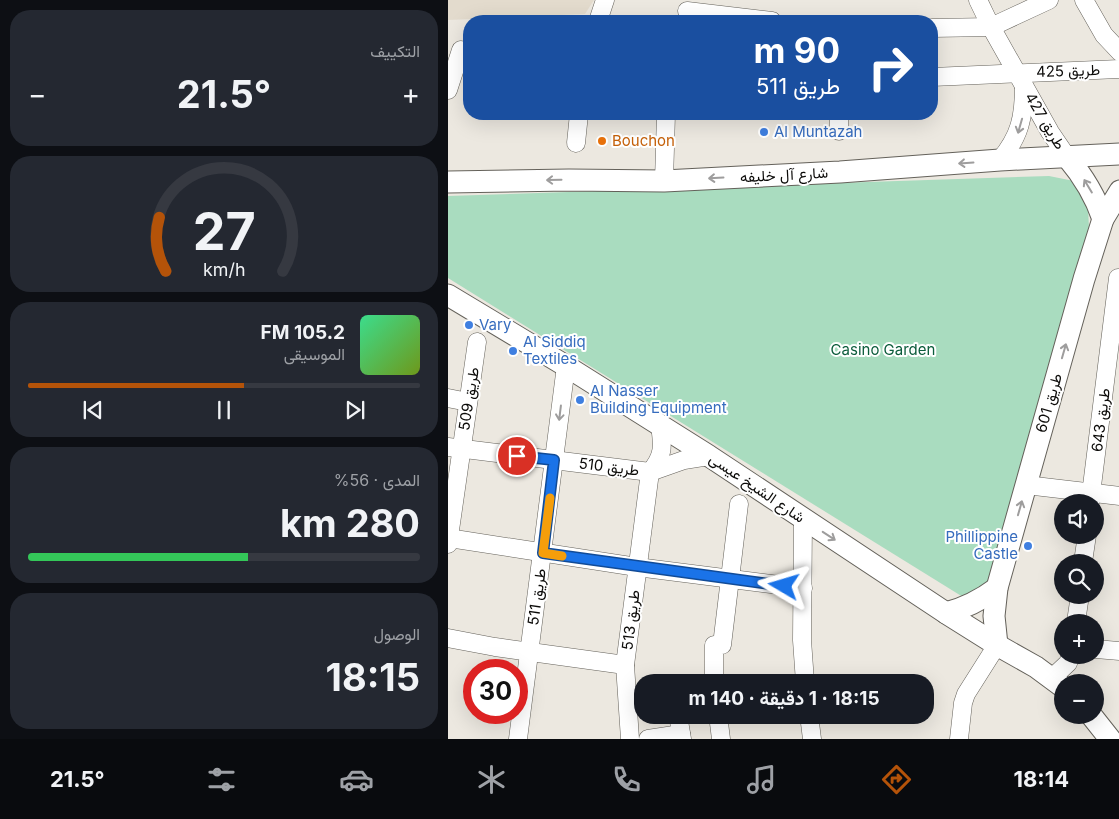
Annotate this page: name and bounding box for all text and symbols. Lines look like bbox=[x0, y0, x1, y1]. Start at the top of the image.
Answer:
text: 90 m bbox=[753, 29, 840, 71]
icon: right bbox=[858, 35, 923, 100]
text: التكييف bbox=[370, 41, 420, 61]
street label: طريق 425 bbox=[1036, 60, 1101, 82]
text: 21.5° bbox=[177, 71, 271, 117]
text: طريق 511 bbox=[756, 73, 840, 99]
text: − bbox=[28, 77, 47, 111]
text: + bbox=[401, 77, 420, 111]
street label: طريق 427 bbox=[1020, 89, 1070, 153]
one-way arrow bbox=[1015, 117, 1024, 133]
place label: Al Muntazah bbox=[774, 122, 862, 141]
marker: Al Muntazah bbox=[758, 126, 770, 138]
place label: Bouchon bbox=[612, 131, 675, 150]
marker: Bouchon bbox=[596, 135, 608, 147]
one-way arrow bbox=[958, 158, 974, 168]
street label: شارع آل خليفه bbox=[739, 163, 829, 188]
one-way arrow bbox=[708, 173, 724, 183]
one-way arrow bbox=[546, 175, 562, 185]
one-way arrow bbox=[1083, 179, 1093, 193]
text: 27 bbox=[193, 200, 256, 263]
text: km/h bbox=[203, 259, 245, 280]
place label: Vary bbox=[479, 315, 512, 334]
marker: Vary bbox=[463, 319, 475, 331]
text: 105.2 FM bbox=[261, 321, 345, 344]
place label: Al Siddiq Textiles bbox=[523, 332, 586, 368]
park label: Casino Garden bbox=[831, 340, 935, 359]
text: الموسيقى bbox=[284, 344, 345, 364]
one-way arrow bbox=[1059, 344, 1069, 360]
marker: Al Siddiq Textiles bbox=[507, 345, 519, 357]
street label: طريق 509 bbox=[454, 366, 484, 432]
street label: طريق 601 bbox=[1031, 371, 1067, 435]
place label: Al Nasser Building Equipment bbox=[590, 381, 727, 417]
street label: طريق 643 bbox=[1087, 387, 1115, 453]
marker: Al Nasser Building Equipment bbox=[574, 394, 586, 406]
icon: previous bbox=[79, 396, 107, 424]
icon: pause bbox=[210, 396, 238, 424]
icon: next bbox=[341, 396, 369, 424]
one-way arrow bbox=[555, 405, 565, 421]
pin bbox=[496, 435, 538, 477]
icon: arrive bbox=[503, 442, 531, 470]
street label: شارع الشيخ عيسى bbox=[705, 449, 809, 528]
street label: طريق 510 bbox=[578, 453, 641, 481]
text: المدى · 56% bbox=[334, 470, 420, 490]
map controls bbox=[1054, 494, 1104, 724]
button: sound bbox=[1054, 494, 1104, 544]
text: 280 km bbox=[280, 500, 420, 546]
one-way arrow bbox=[1015, 500, 1025, 516]
place label: Phillippine Castle bbox=[945, 527, 1018, 563]
one-way arrow bbox=[822, 531, 836, 541]
marker: Phillippine Castle bbox=[1022, 540, 1034, 552]
button: search bbox=[1054, 554, 1104, 604]
position arrow bbox=[757, 559, 809, 611]
street label: طريق 511 bbox=[523, 567, 551, 627]
street label: طريق 513 bbox=[617, 589, 645, 651]
button: + bbox=[1054, 614, 1104, 664]
text: الوصول bbox=[374, 624, 420, 644]
text: 18:15 bbox=[326, 654, 420, 700]
speed limit sign: 30 bbox=[463, 659, 528, 724]
button: − bbox=[1054, 674, 1104, 724]
text: 18:15 · 1 دقيقة · 140 m bbox=[688, 687, 880, 710]
icon: filters bbox=[204, 762, 239, 797]
icon: car bbox=[339, 762, 374, 797]
icon: climate bbox=[474, 762, 509, 797]
icon: phone bbox=[609, 762, 644, 797]
icon: music bbox=[744, 762, 779, 797]
icon: directions bbox=[879, 762, 914, 797]
text: 21.5° bbox=[50, 766, 105, 792]
text: 18:14 bbox=[1014, 766, 1069, 792]

